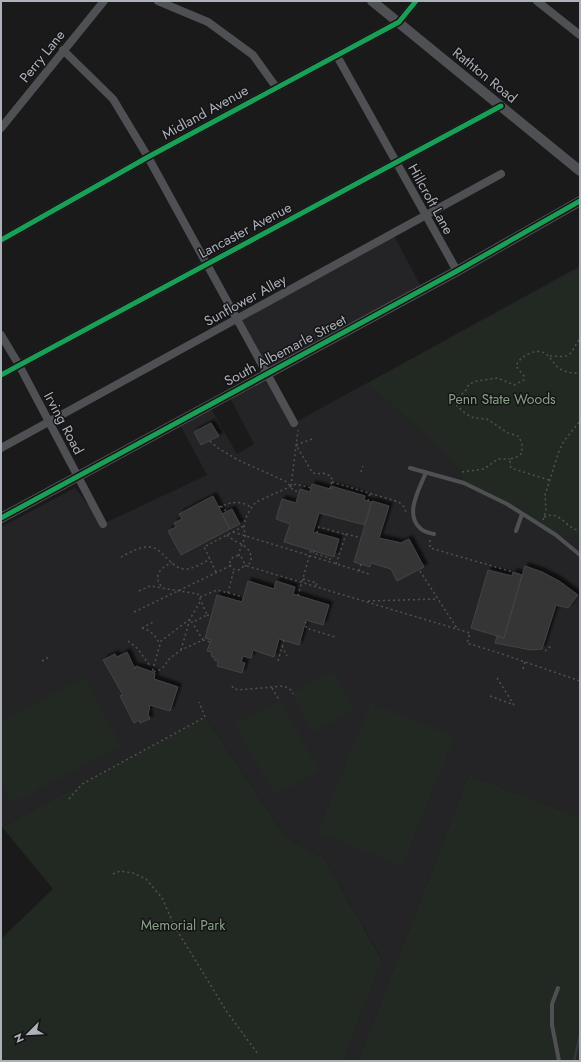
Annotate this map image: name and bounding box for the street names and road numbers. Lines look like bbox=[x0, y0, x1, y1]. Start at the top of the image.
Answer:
street label: Perry Lane bbox=[15, 25, 69, 87]
street label: Rathton Road bbox=[448, 43, 522, 107]
street label: Midland Avenue bbox=[158, 80, 252, 144]
street label: Hillcroft Lane bbox=[403, 160, 459, 238]
street label: Lancaster Avenue bbox=[195, 197, 295, 263]
street label: Sunflower Alley bbox=[200, 269, 291, 331]
street label: South Albemarle Street bbox=[220, 309, 350, 391]
street label: Irving Road bbox=[39, 388, 89, 458]

